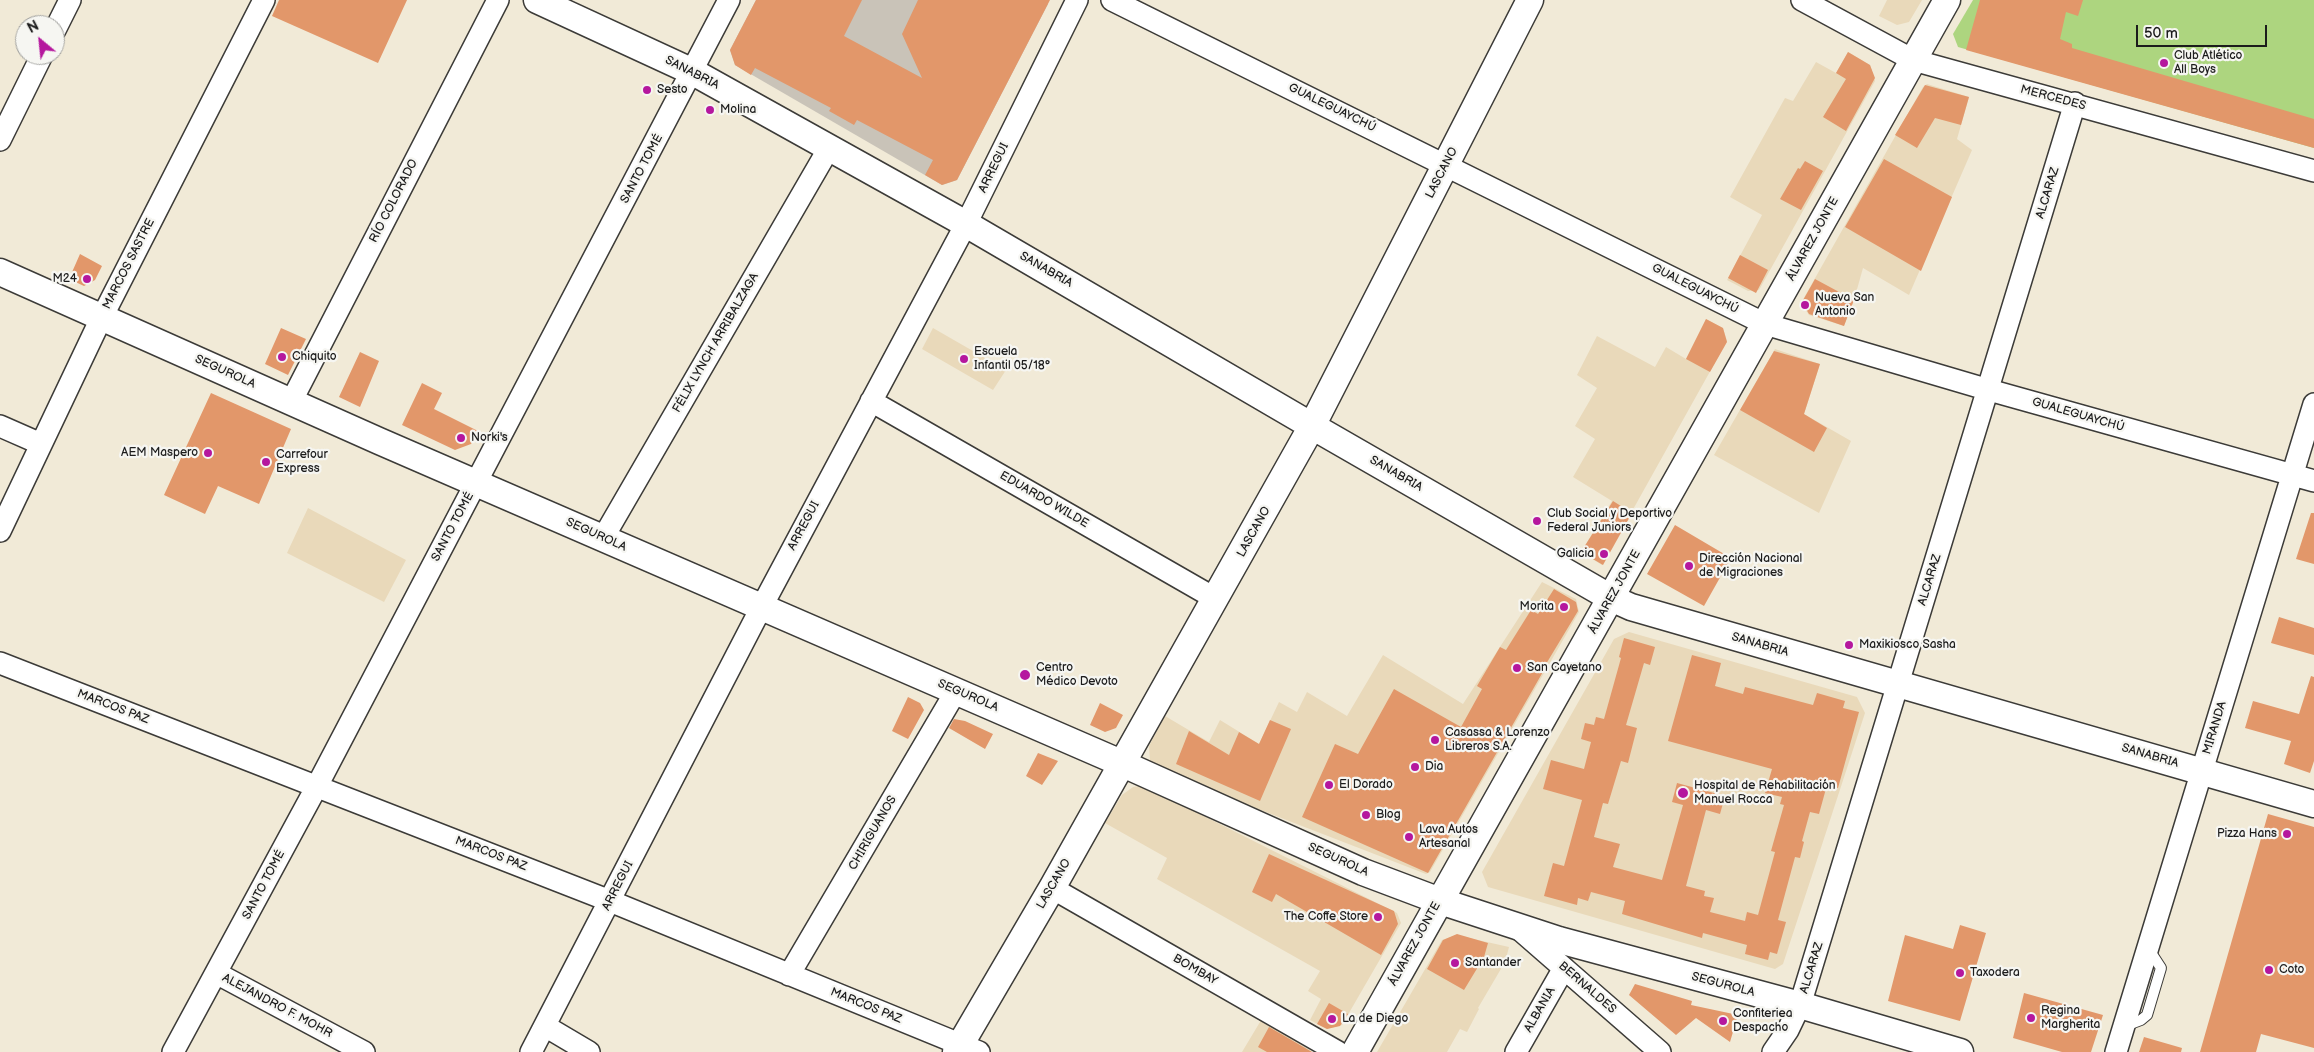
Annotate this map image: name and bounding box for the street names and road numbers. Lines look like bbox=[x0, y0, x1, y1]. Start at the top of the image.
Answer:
street label: SANABRIA bbox=[663, 53, 721, 93]
street label: GUALEGUAYCHÚ bbox=[1286, 81, 1378, 135]
street label: MERCEDES bbox=[2019, 82, 2087, 114]
street label: SANTO TOMÉ bbox=[618, 132, 666, 206]
street label: ARREGUI bbox=[976, 141, 1012, 195]
street label: LASCANO bbox=[1423, 145, 1461, 201]
street label: RÍO COLORADO bbox=[367, 157, 421, 245]
street label: ALCARAZ bbox=[2033, 166, 2063, 220]
street label: ÁLVAREZ JONTE bbox=[1784, 195, 1842, 283]
street label: MARCOS SASTRE bbox=[100, 216, 158, 312]
street label: SANABRIA bbox=[1017, 249, 1075, 291]
street label: GUALEGUAYCHÚ bbox=[1649, 261, 1741, 317]
street label: FÉLIX LYNCH ARRIBALZAGA bbox=[670, 271, 762, 415]
street label: SEGUROLA bbox=[193, 352, 257, 392]
street label: GUALEGUAYCHÚ bbox=[2030, 395, 2126, 435]
street label: SANABRIA bbox=[1367, 453, 1425, 495]
street label: EDUARDO WILDE bbox=[997, 469, 1091, 531]
street label: SANTO TOMÉ bbox=[429, 490, 477, 564]
street label: ARREGUI bbox=[785, 499, 823, 553]
street label: LASCANO bbox=[1234, 504, 1274, 560]
street label: SEGUROLA bbox=[564, 515, 628, 555]
street label: ÁLVAREZ JONTE bbox=[1586, 548, 1644, 636]
street label: ALCARAZ bbox=[1915, 553, 1945, 607]
street label: SANABRIA bbox=[1730, 630, 1790, 660]
street label: SEGUROLA bbox=[935, 677, 1001, 715]
street label: MARCOS PAZ bbox=[75, 687, 151, 727]
street label: MIRANDA bbox=[2200, 700, 2230, 756]
street label: SANABRIA bbox=[2120, 741, 2180, 771]
street label: CHIRIGUANOS bbox=[846, 793, 900, 873]
street label: MARCOS PAZ bbox=[453, 834, 529, 874]
street label: SEGUROLA bbox=[1306, 840, 1370, 880]
street label: SANTO TOMÉ bbox=[240, 848, 288, 922]
street label: LASCANO bbox=[1034, 856, 1074, 912]
street label: ARREGUI bbox=[599, 859, 637, 913]
street label: ÁLVAREZ JONTE bbox=[1386, 900, 1444, 988]
street label: ALCARAZ bbox=[1797, 941, 1827, 995]
street label: BOMBAY bbox=[1170, 951, 1220, 989]
street label: BERNALDES bbox=[1555, 959, 1619, 1017]
street label: SEGUROLA bbox=[1690, 970, 1756, 1000]
street label: ALEJANDRO F. MOHR bbox=[220, 971, 334, 1041]
street label: MARCOS PAZ bbox=[828, 985, 904, 1027]
street label: ALBANIA bbox=[1521, 985, 1559, 1035]

